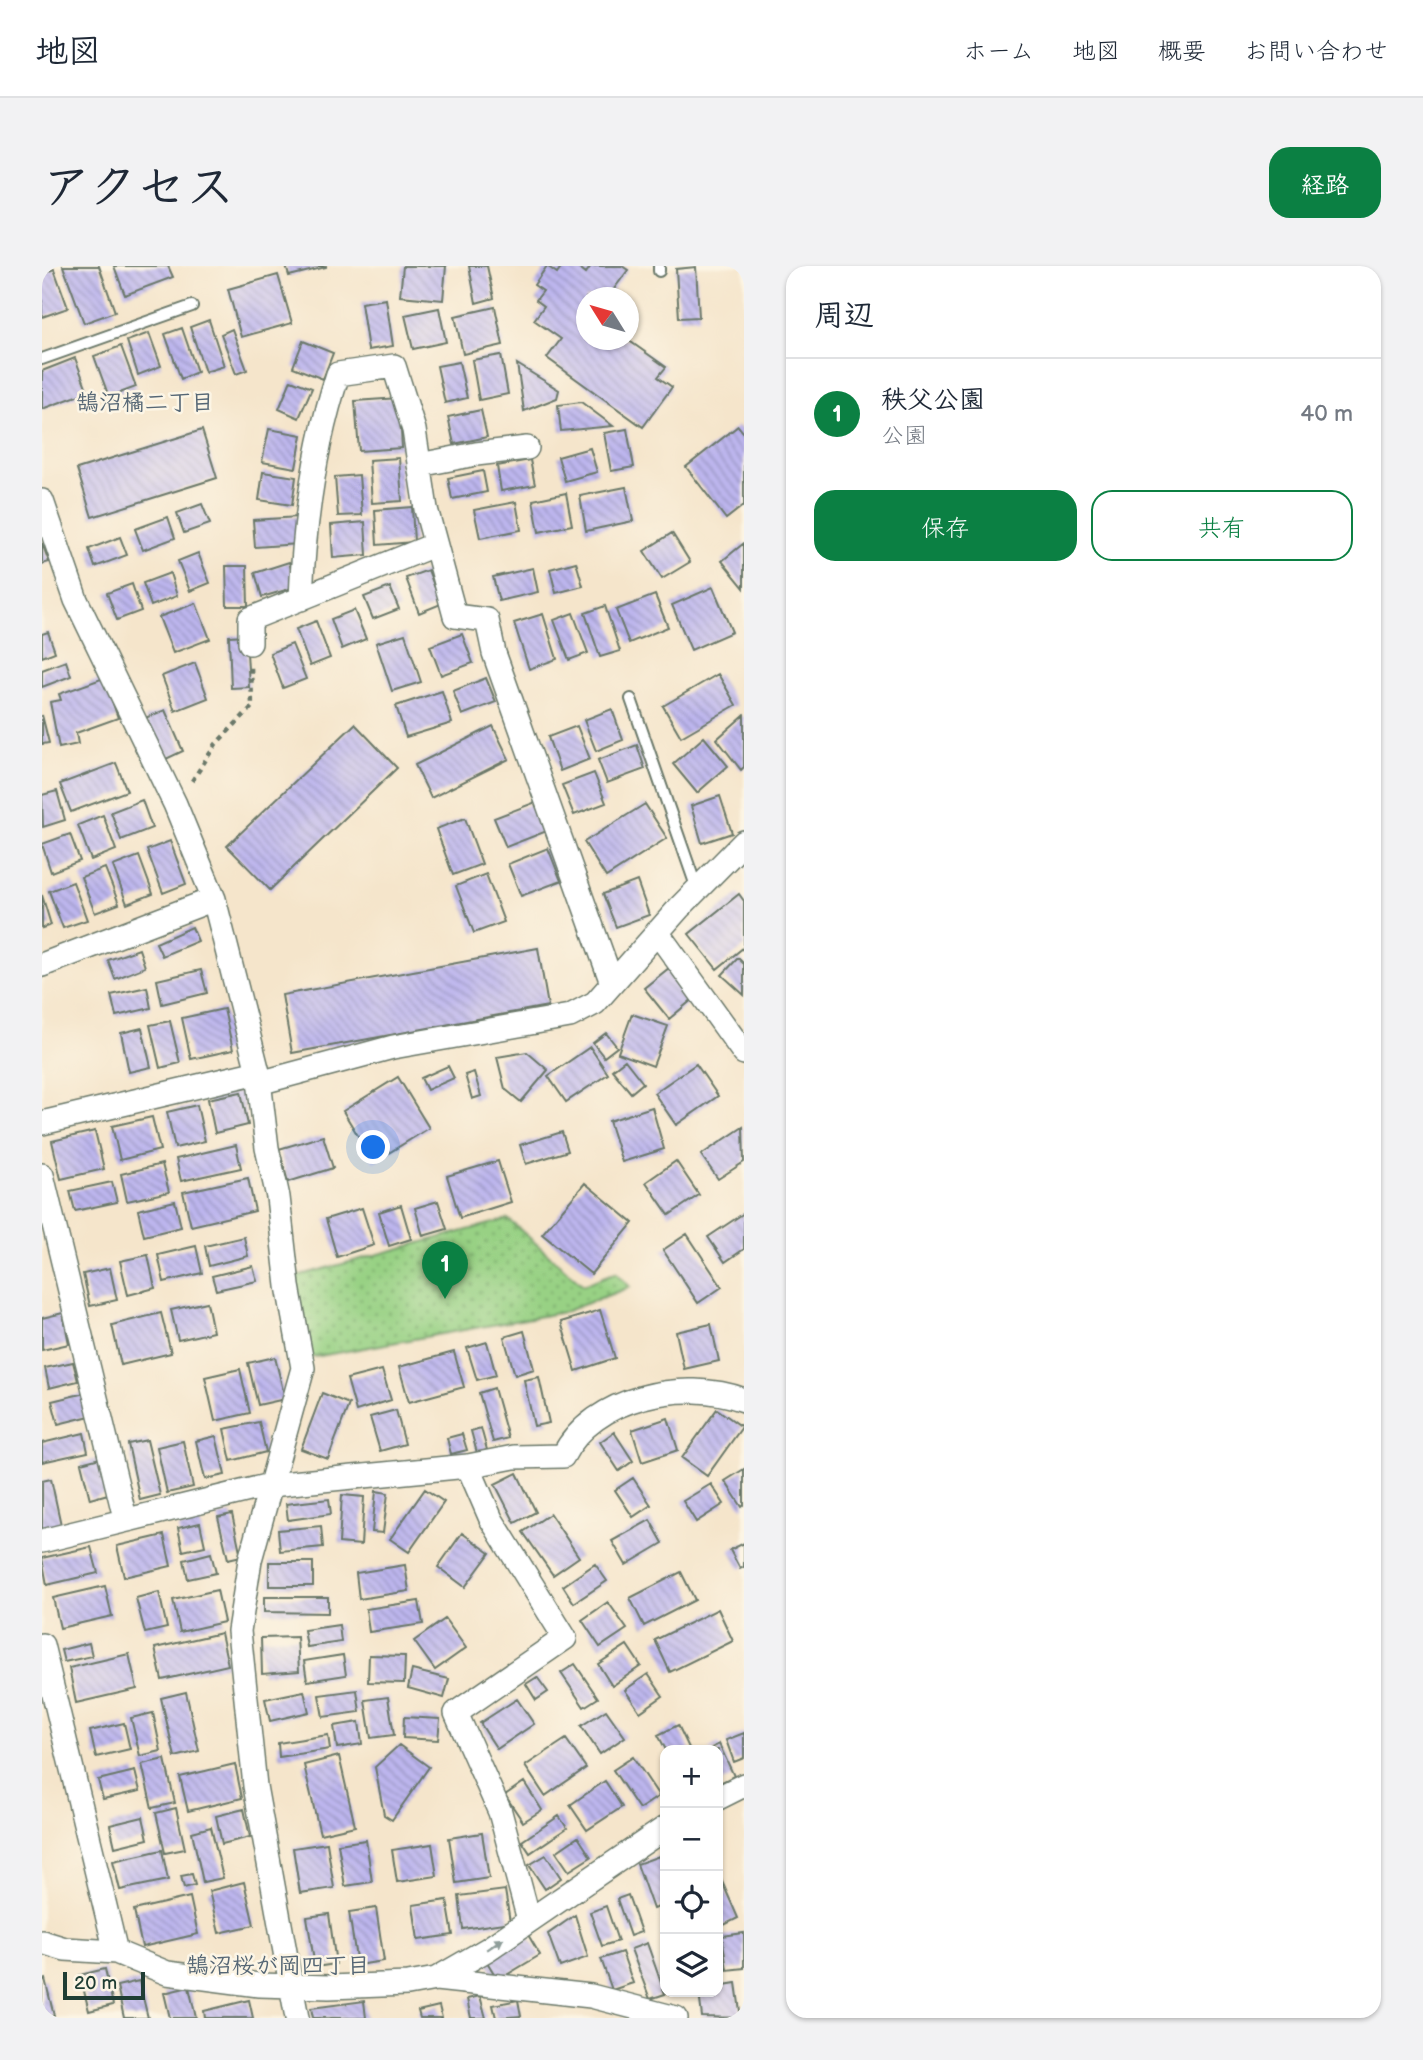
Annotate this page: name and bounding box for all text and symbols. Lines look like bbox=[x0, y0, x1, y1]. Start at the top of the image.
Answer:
text: 地図 bbox=[35, 32, 101, 72]
text: ホーム bbox=[963, 37, 1034, 66]
text: 地図 bbox=[1072, 37, 1120, 66]
text: 概要 bbox=[1158, 37, 1206, 66]
text: お問い合わせ bbox=[1244, 37, 1388, 66]
button: 経路 bbox=[1269, 147, 1381, 218]
text: アクセス bbox=[42, 159, 235, 218]
north arrow bbox=[576, 287, 639, 350]
text: 周辺 bbox=[814, 298, 874, 334]
text: 秩父公園 bbox=[881, 385, 985, 416]
district label: 鵠沼橘二丁目 bbox=[76, 389, 214, 417]
text: 1 bbox=[832, 400, 842, 428]
text: 40 m bbox=[1300, 400, 1353, 428]
text: 公園 bbox=[881, 422, 927, 450]
button: 保存 bbox=[814, 490, 1077, 561]
button: 共有 bbox=[1091, 490, 1353, 561]
your location bbox=[356, 1130, 390, 1164]
pin: 1 bbox=[422, 1241, 468, 1299]
map controls bbox=[660, 1745, 723, 1997]
button: + bbox=[660, 1745, 723, 1808]
button: − bbox=[660, 1808, 723, 1871]
button: locate bbox=[660, 1871, 723, 1934]
button: layers bbox=[660, 1934, 723, 1997]
one-way arrow bbox=[486, 1937, 504, 1951]
district label: 鵠沼桜が岡四丁目 bbox=[186, 1952, 370, 1980]
scale bar bbox=[63, 1969, 145, 2001]
text: 20 m bbox=[74, 1972, 117, 1995]

